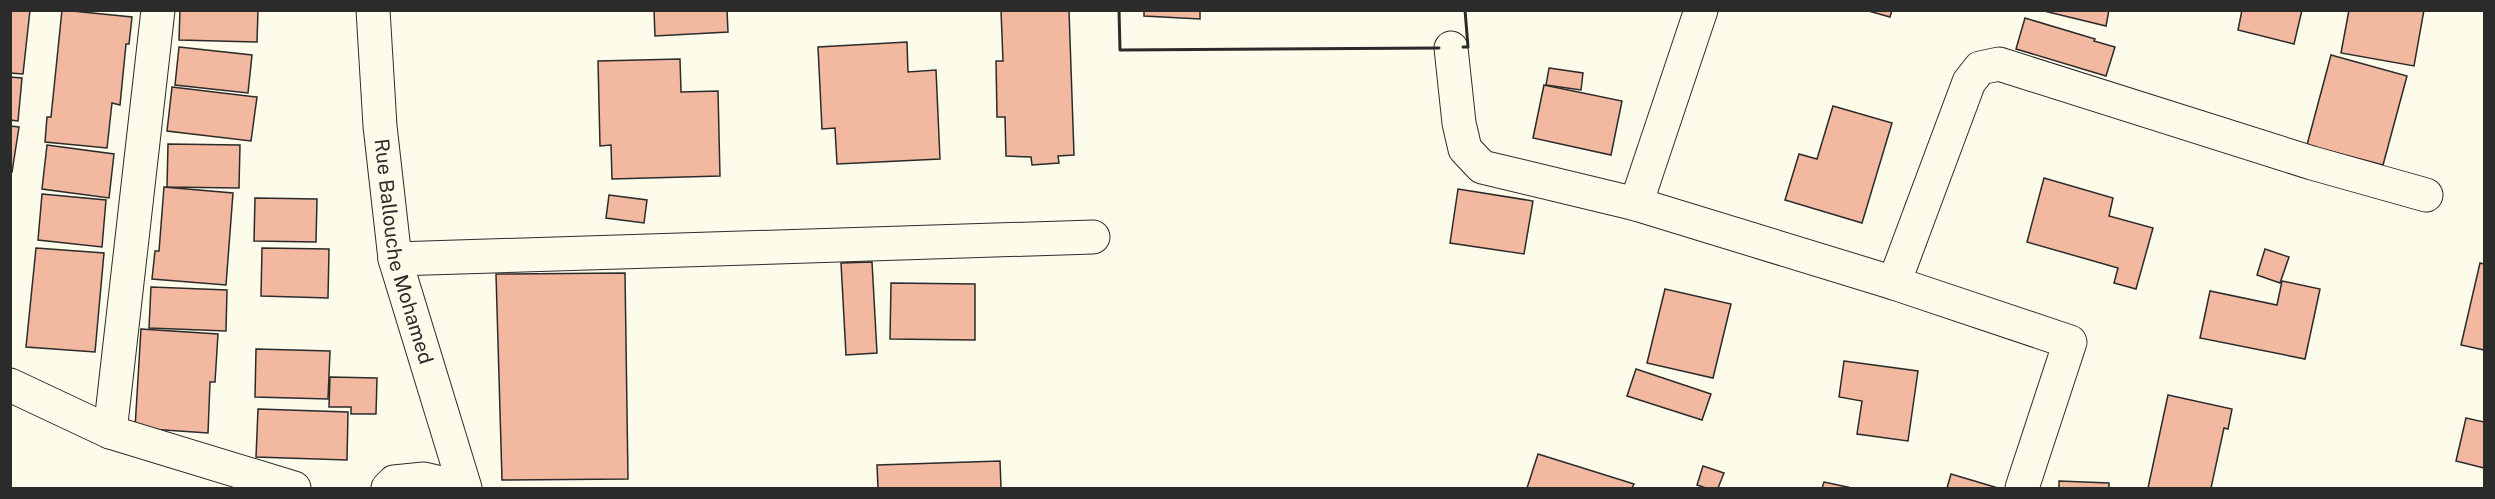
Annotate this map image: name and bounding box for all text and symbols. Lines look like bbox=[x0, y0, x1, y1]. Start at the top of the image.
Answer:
street label: Rue Ballouche Mohamed bbox=[369, 137, 438, 367]

